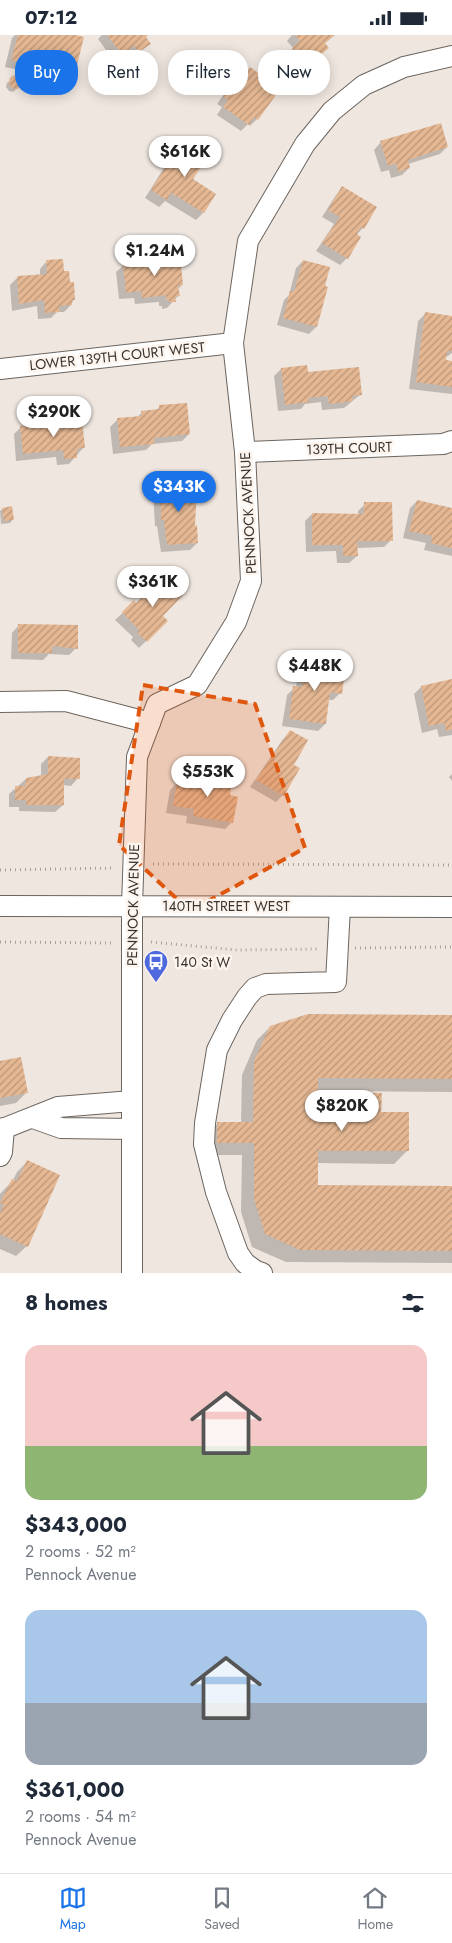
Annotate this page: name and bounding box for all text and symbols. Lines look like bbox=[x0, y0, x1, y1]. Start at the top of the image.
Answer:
text: 07:12 bbox=[25, 4, 77, 31]
chip: Buy bbox=[15, 50, 78, 95]
chip: Rent bbox=[88, 50, 158, 95]
chip: Filters bbox=[168, 50, 248, 95]
chip: New bbox=[258, 50, 330, 95]
pin: $616K bbox=[150, 135, 220, 178]
text: $616K bbox=[160, 140, 210, 163]
pin: $1.24M bbox=[114, 235, 196, 277]
text: $1.24M bbox=[125, 239, 185, 262]
street label: LOWER 139TH COURT WEST bbox=[28, 337, 206, 375]
pin: $290K bbox=[19, 395, 89, 438]
text: $290K bbox=[28, 400, 80, 423]
street label: 139TH COURT bbox=[306, 436, 393, 459]
street label: PENNOCK AVENUE bbox=[235, 452, 261, 574]
pin: $343K bbox=[144, 471, 214, 513]
text: $343K bbox=[153, 475, 205, 498]
pin: $361K bbox=[118, 565, 188, 608]
text: $361K bbox=[128, 570, 178, 593]
pin: $448K bbox=[280, 649, 350, 692]
text: $448K bbox=[288, 654, 342, 677]
pin: $553K bbox=[173, 755, 243, 798]
text: $553K bbox=[182, 760, 234, 783]
street label: PENNOCK AVENUE bbox=[122, 844, 144, 966]
street label: 140TH STREET WEST bbox=[162, 896, 290, 916]
bus stop icon: 140 St W bbox=[143, 949, 169, 983]
place label: 140 St W bbox=[174, 952, 230, 972]
pin: $820K bbox=[307, 1089, 377, 1132]
text: $820K bbox=[316, 1094, 368, 1117]
text: 8 homes bbox=[25, 1288, 108, 1318]
icon: filters bbox=[399, 1289, 427, 1317]
icon: home bbox=[181, 1378, 271, 1468]
text: $343,000 bbox=[25, 1510, 127, 1540]
text: 2 rooms · 52 m² bbox=[25, 1540, 136, 1563]
text: Pennock Avenue bbox=[25, 1563, 136, 1586]
icon: home bbox=[181, 1643, 271, 1733]
text: $361,000 bbox=[25, 1775, 124, 1805]
text: 2 rooms · 54 m² bbox=[25, 1805, 136, 1828]
text: Pennock Avenue bbox=[25, 1828, 136, 1851]
tab: Map bbox=[59, 1884, 87, 1934]
tab: Saved bbox=[204, 1884, 240, 1934]
tab: Home bbox=[357, 1884, 393, 1934]

